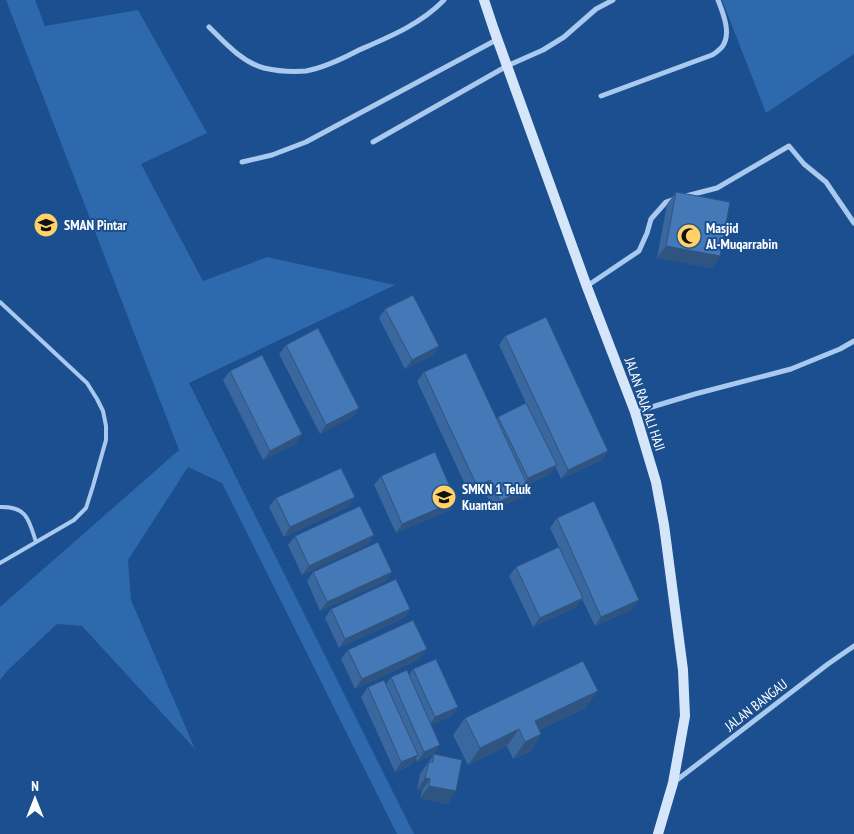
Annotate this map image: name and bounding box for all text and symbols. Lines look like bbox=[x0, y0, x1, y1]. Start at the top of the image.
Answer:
school or university icon: SMAN Pintar bbox=[33, 212, 59, 238]
place label: SMAN Pintar bbox=[64, 216, 128, 234]
place label: Masjid Al-Muqarrabin bbox=[705, 219, 778, 253]
mosque icon: Masjid Al-Muqarrabin bbox=[676, 223, 702, 249]
street label: JALAN RAJA ALI HAJI bbox=[620, 354, 669, 453]
place label: SMKN 1 Teluk Kuantan bbox=[462, 480, 531, 514]
school or university icon: SMKN 1 Teluk Kuantan bbox=[431, 484, 457, 510]
street label: JALAN BANGAU bbox=[720, 675, 791, 736]
north arrow bbox=[10, 774, 60, 824]
text: N bbox=[31, 777, 39, 795]

